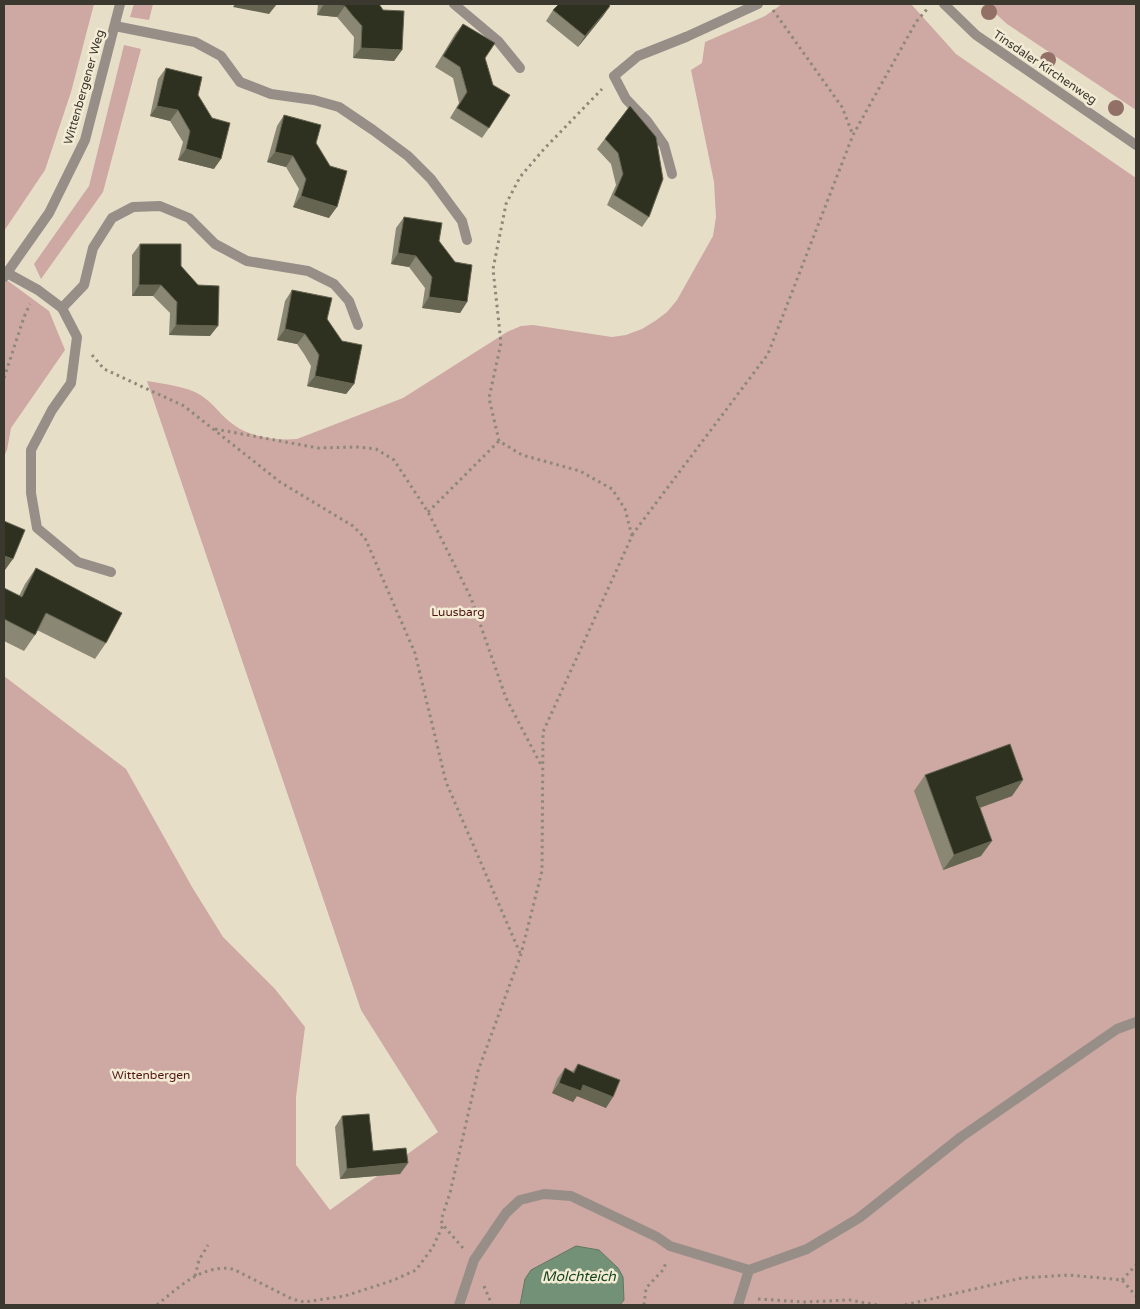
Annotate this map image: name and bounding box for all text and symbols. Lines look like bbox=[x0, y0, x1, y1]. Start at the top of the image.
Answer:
street label: Tinsdaler Kirchenweg bbox=[991, 27, 1099, 107]
street label: Wittenbergener Weg bbox=[61, 28, 107, 146]
park label: Luusbarg bbox=[431, 605, 485, 619]
park label: Wittenbergen bbox=[112, 1068, 190, 1082]
water label: Molchteich bbox=[542, 1268, 616, 1285]

